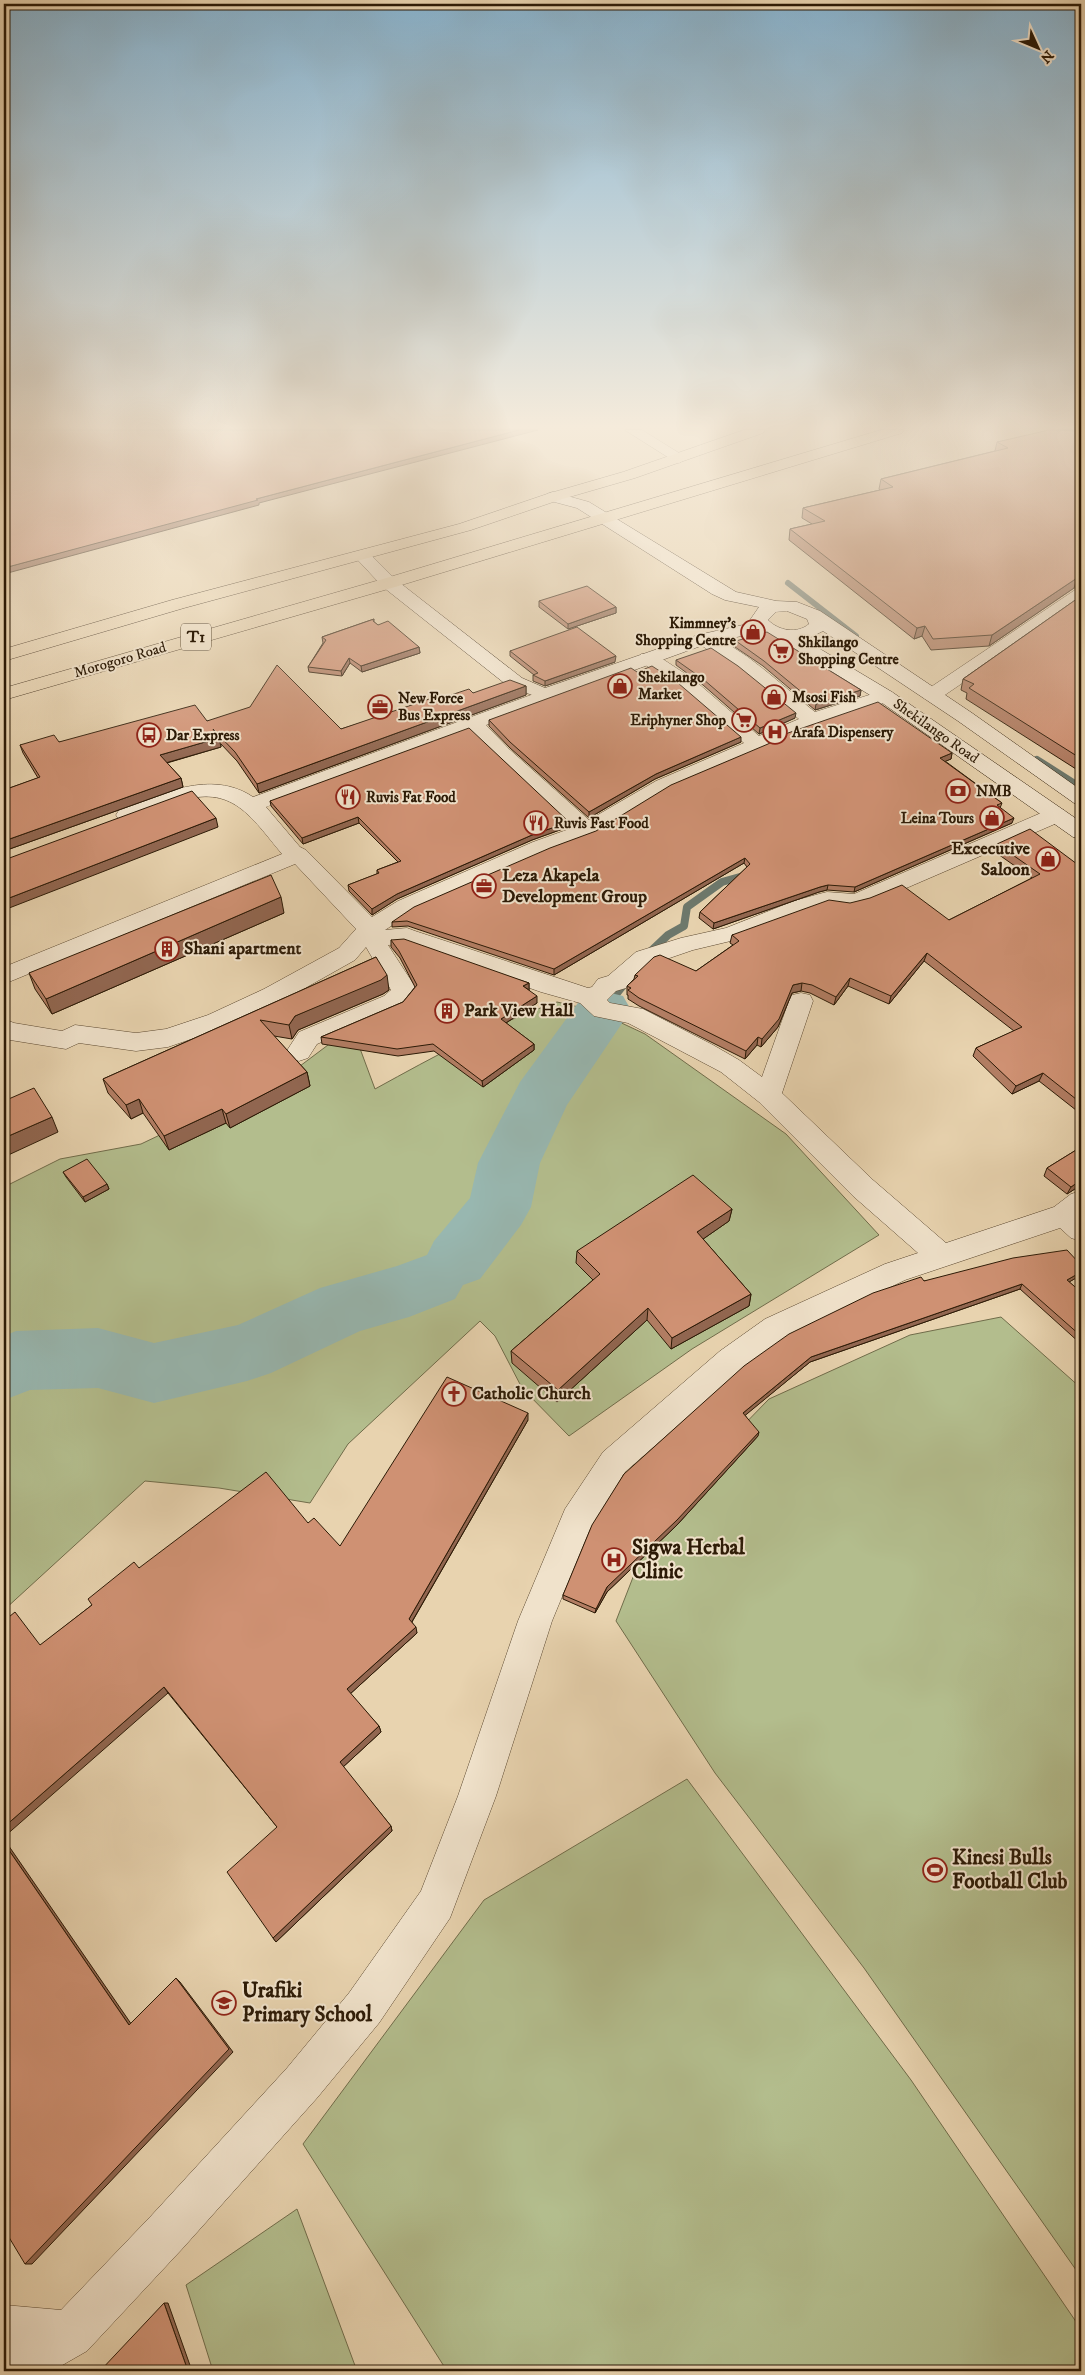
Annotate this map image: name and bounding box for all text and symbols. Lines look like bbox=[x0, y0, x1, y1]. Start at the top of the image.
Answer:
north arrow bbox=[1012, 22, 1062, 72]
text: N bbox=[1036, 46, 1057, 67]
place label: Kimmney's Shopping Centre bbox=[635, 614, 737, 650]
shop icon: Kimmney's Shopping Centre bbox=[740, 619, 766, 645]
road number: T1 bbox=[181, 624, 211, 650]
place label: Shkilango Shopping Centre bbox=[798, 633, 900, 669]
street label: Morogoro Road bbox=[72, 638, 169, 682]
supermarket icon: Shkilango Shopping Centre bbox=[768, 638, 794, 664]
place label: Shekilango Market bbox=[638, 668, 705, 704]
shop icon: Shekilango Market bbox=[607, 673, 633, 699]
shop icon: Msosi Fish bbox=[761, 684, 787, 710]
place label: Msosi Fish bbox=[792, 688, 856, 707]
place label: New Force Bus Express bbox=[398, 689, 470, 725]
office icon: New Force Bus Express bbox=[367, 694, 393, 720]
street label: Shekilango Road bbox=[889, 694, 983, 768]
supermarket icon: Eriphyner Shop bbox=[731, 707, 757, 733]
place label: Eriphyner Shop bbox=[630, 711, 726, 730]
hospital icon: Arafa Dispensery bbox=[762, 719, 788, 745]
bus stop icon: Dar Express bbox=[136, 722, 162, 748]
place label: Arafa Dispensery bbox=[791, 723, 894, 742]
place label: Dar Express bbox=[166, 726, 240, 745]
bank icon: NMB bbox=[945, 778, 971, 804]
place label: NMB bbox=[976, 782, 1012, 801]
restaurant icon: Ruvis Fat Food bbox=[335, 784, 361, 810]
place label: Ruvis Fat Food bbox=[366, 788, 456, 807]
shop icon: Leina Tours bbox=[979, 805, 1005, 831]
place label: Leina Tours bbox=[901, 809, 974, 828]
restaurant icon: Ruvis Fast Food bbox=[523, 810, 549, 836]
place label: Ruvis Fast Food bbox=[554, 814, 649, 833]
place label: Excecutive Saloon bbox=[951, 838, 1031, 881]
shop icon: Excecutive Saloon bbox=[1035, 846, 1061, 872]
place label: Leza Akapela Development Group bbox=[502, 865, 647, 908]
office icon: Leza Akapela Development Group bbox=[471, 873, 497, 899]
building icon: Shani apartment bbox=[154, 936, 180, 962]
place label: Shani apartment bbox=[184, 938, 301, 960]
building icon: Park View Hall bbox=[434, 998, 460, 1024]
place label: Park View Hall bbox=[464, 1000, 574, 1022]
church icon: Catholic Church bbox=[441, 1381, 467, 1407]
place label: Catholic Church bbox=[472, 1383, 591, 1405]
place label: Sigwa Herbal Clinic bbox=[632, 1535, 745, 1585]
hospital icon: Sigwa Herbal Clinic bbox=[601, 1547, 627, 1573]
place label: Kinesi Bulls Football Club bbox=[952, 1845, 1068, 1895]
sports icon: Kinesi Bulls Football Club bbox=[922, 1857, 948, 1883]
place label: Urafiki Primary School bbox=[242, 1978, 373, 2028]
school or university icon: Urafiki Primary School bbox=[211, 1990, 237, 2016]

